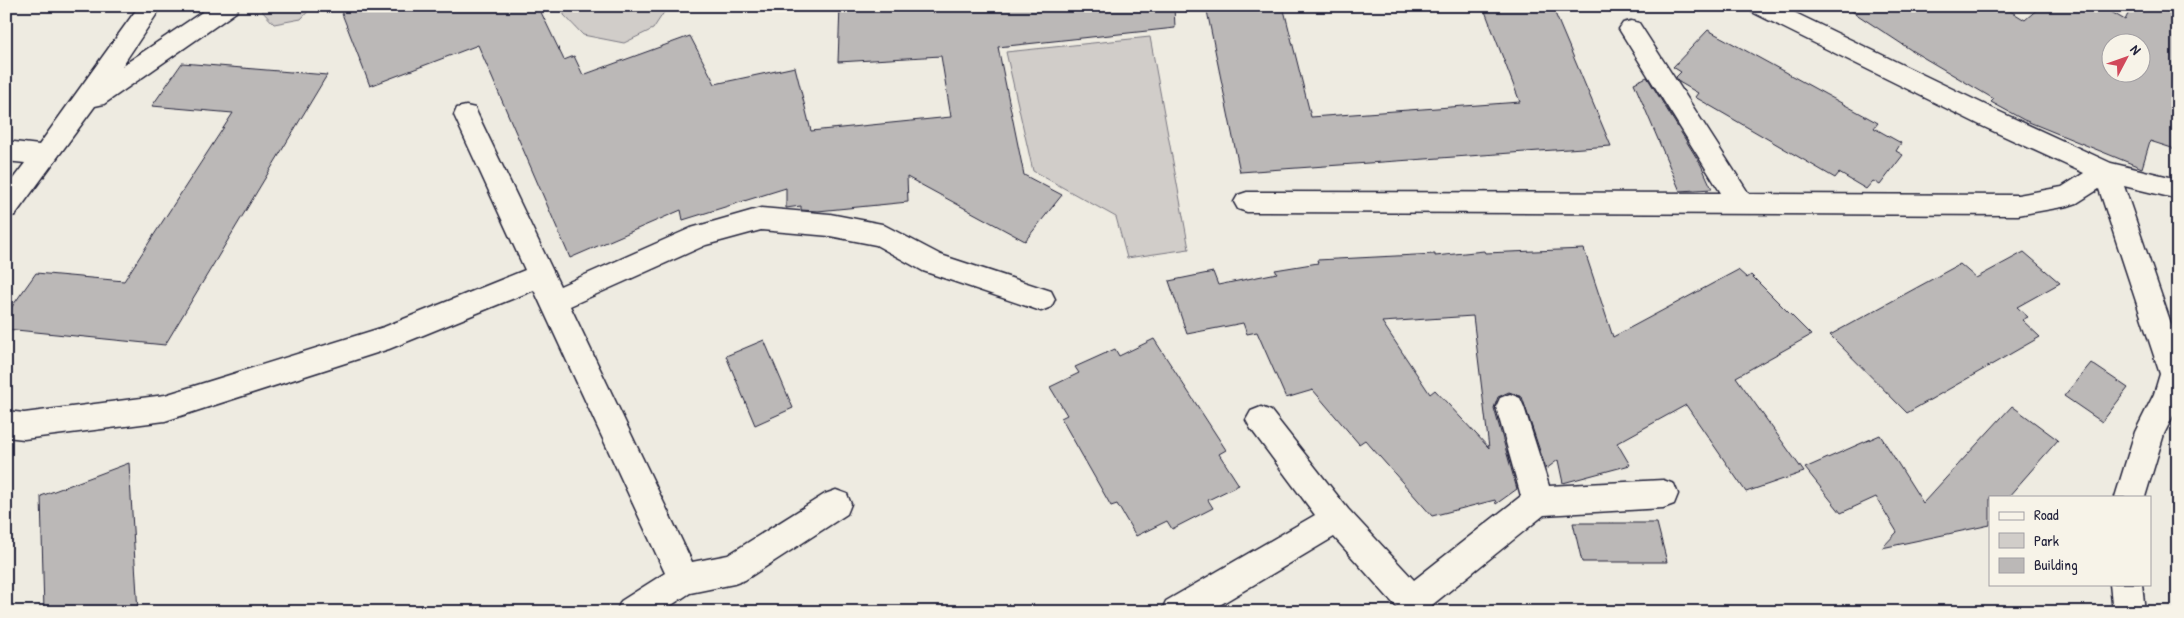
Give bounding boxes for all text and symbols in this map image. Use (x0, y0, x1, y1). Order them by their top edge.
north arrow (2102, 32, 2152, 82)
text: N (2127, 40, 2146, 59)
legend (1989, 496, 2152, 586)
text: Road (2034, 504, 2059, 525)
text: Park (2034, 530, 2059, 551)
text: Building (2034, 554, 2078, 575)

